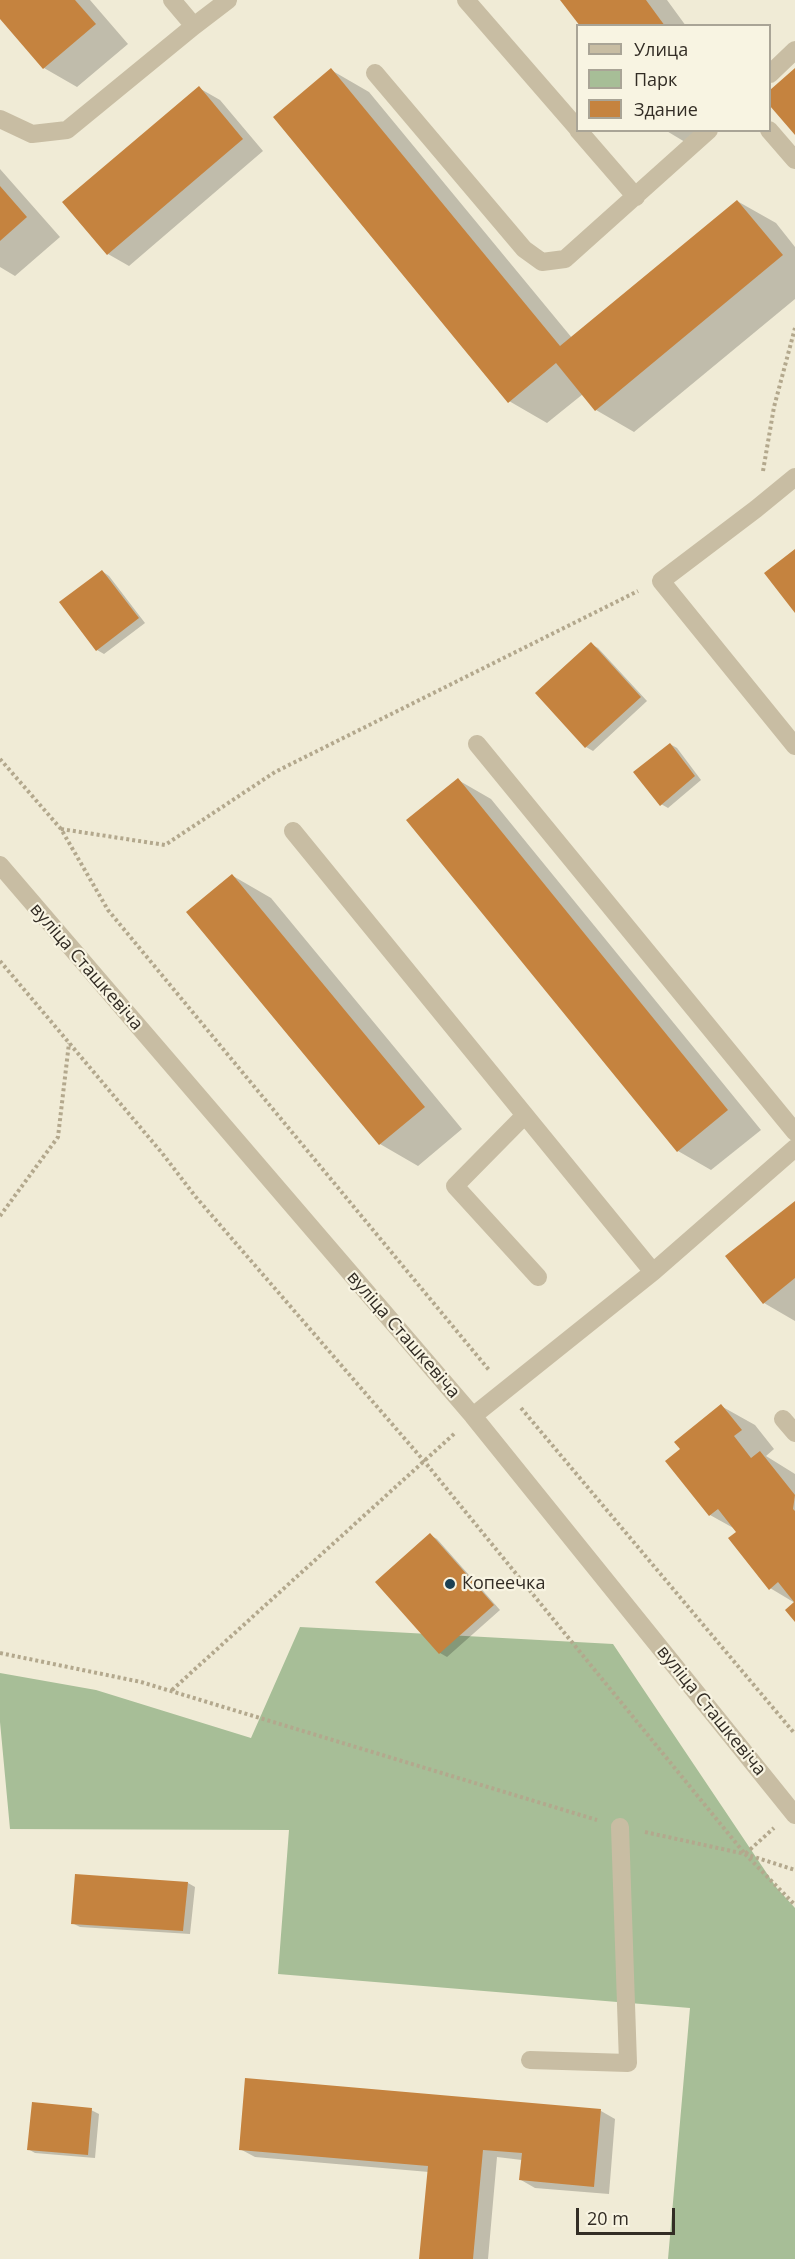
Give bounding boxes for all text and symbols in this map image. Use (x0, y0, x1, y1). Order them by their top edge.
legend (576, 24, 771, 132)
text: Улица (634, 37, 688, 61)
text: Парк (634, 67, 677, 91)
text: Здание (634, 97, 698, 121)
street label: вуліца Сташкевіча (25, 899, 147, 1035)
street label: вуліца Сташкевіча (342, 1267, 464, 1403)
place label: Копеечка (462, 1573, 545, 1595)
marker: Копеечка (443, 1577, 457, 1591)
street label: вуліца Сташкевіча (652, 1642, 770, 1780)
scale bar (579, 2196, 678, 2234)
text: 20 m (587, 2206, 629, 2230)

